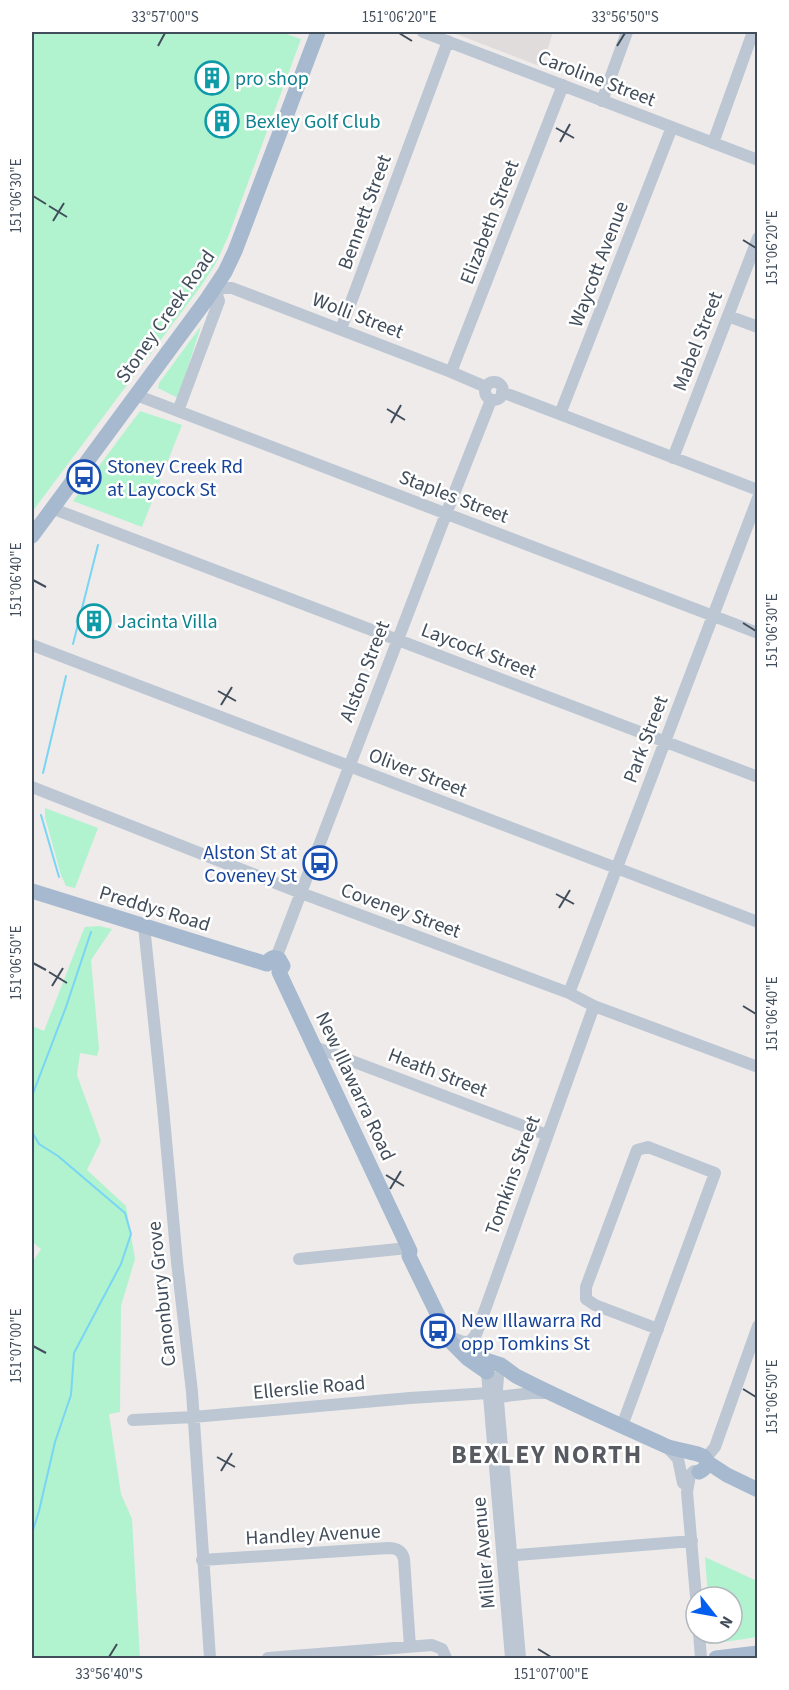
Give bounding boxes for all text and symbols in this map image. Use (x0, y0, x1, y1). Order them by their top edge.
text: 33°57'00"S (131, 7, 199, 28)
text: 151°06'20"E (361, 7, 437, 28)
text: 33°56'50"S (591, 7, 659, 28)
street label: Caroline Street (534, 44, 660, 114)
building icon: pro shop (194, 60, 230, 96)
place label: pro shop (235, 65, 309, 93)
building icon: Bexley Golf Club (204, 103, 240, 139)
place label: Bexley Golf Club (245, 108, 381, 136)
street label: Bennett Street (331, 151, 399, 274)
street label: Elizabeth Street (453, 156, 527, 289)
text: 151°06'30"E (6, 158, 27, 234)
street label: Waycott Avenue (562, 197, 636, 331)
text: 151°06'20"E (762, 210, 783, 286)
street label: Stoney Creek Road (109, 244, 222, 389)
street label: Wolli Street (308, 286, 408, 346)
street label: Mabel Street (666, 287, 730, 395)
place label: Stoney Creek Rd at Laycock St (107, 453, 243, 504)
bus stop icon: Stoney Creek Rd at Laycock St (66, 459, 102, 495)
street label: Staples Street (395, 463, 513, 531)
text: 151°06'40"E (6, 542, 27, 618)
text: 151°06'30"E (762, 593, 783, 669)
building icon: Jacinta Villa (76, 603, 112, 639)
place label: Jacinta Villa (117, 608, 218, 636)
street label: Alston Street (333, 616, 397, 726)
street label: Laycock Street (417, 616, 541, 686)
street label: Park Street (616, 691, 675, 787)
street label: Oliver Street (364, 741, 471, 805)
place label: Alston St at Coveney St (203, 839, 297, 890)
bus stop icon: Alston St at Coveney St (302, 845, 338, 881)
street label: Coveney Street (337, 876, 465, 946)
street label: Preddys Road (96, 879, 214, 939)
text: 151°06'50"E (6, 925, 27, 1001)
text: 151°06'40"E (762, 976, 783, 1052)
street label: New Illawarra Road (308, 1007, 402, 1166)
street label: Heath Street (384, 1041, 492, 1105)
street label: Tomkins Street (478, 1112, 548, 1239)
street label: Canonbury Grove (140, 1220, 184, 1368)
place label: New Illawarra Rd opp Tomkins St (461, 1307, 602, 1358)
text: 151°07'00"E (6, 1308, 27, 1384)
bus stop icon: New Illawarra Rd opp Tomkins St (420, 1313, 456, 1349)
text: 151°06'50"E (762, 1359, 783, 1435)
street label: Ellerslie Road (252, 1369, 366, 1407)
district label: BEXLEY NORTH (451, 1436, 643, 1473)
street label: Miller Avenue (465, 1496, 503, 1610)
street label: Handley Avenue (245, 1517, 381, 1553)
north arrow (684, 1585, 744, 1645)
text: N (714, 1612, 738, 1632)
text: 33°56'40"S (75, 1664, 143, 1685)
text: 151°07'00"E (513, 1664, 589, 1685)

